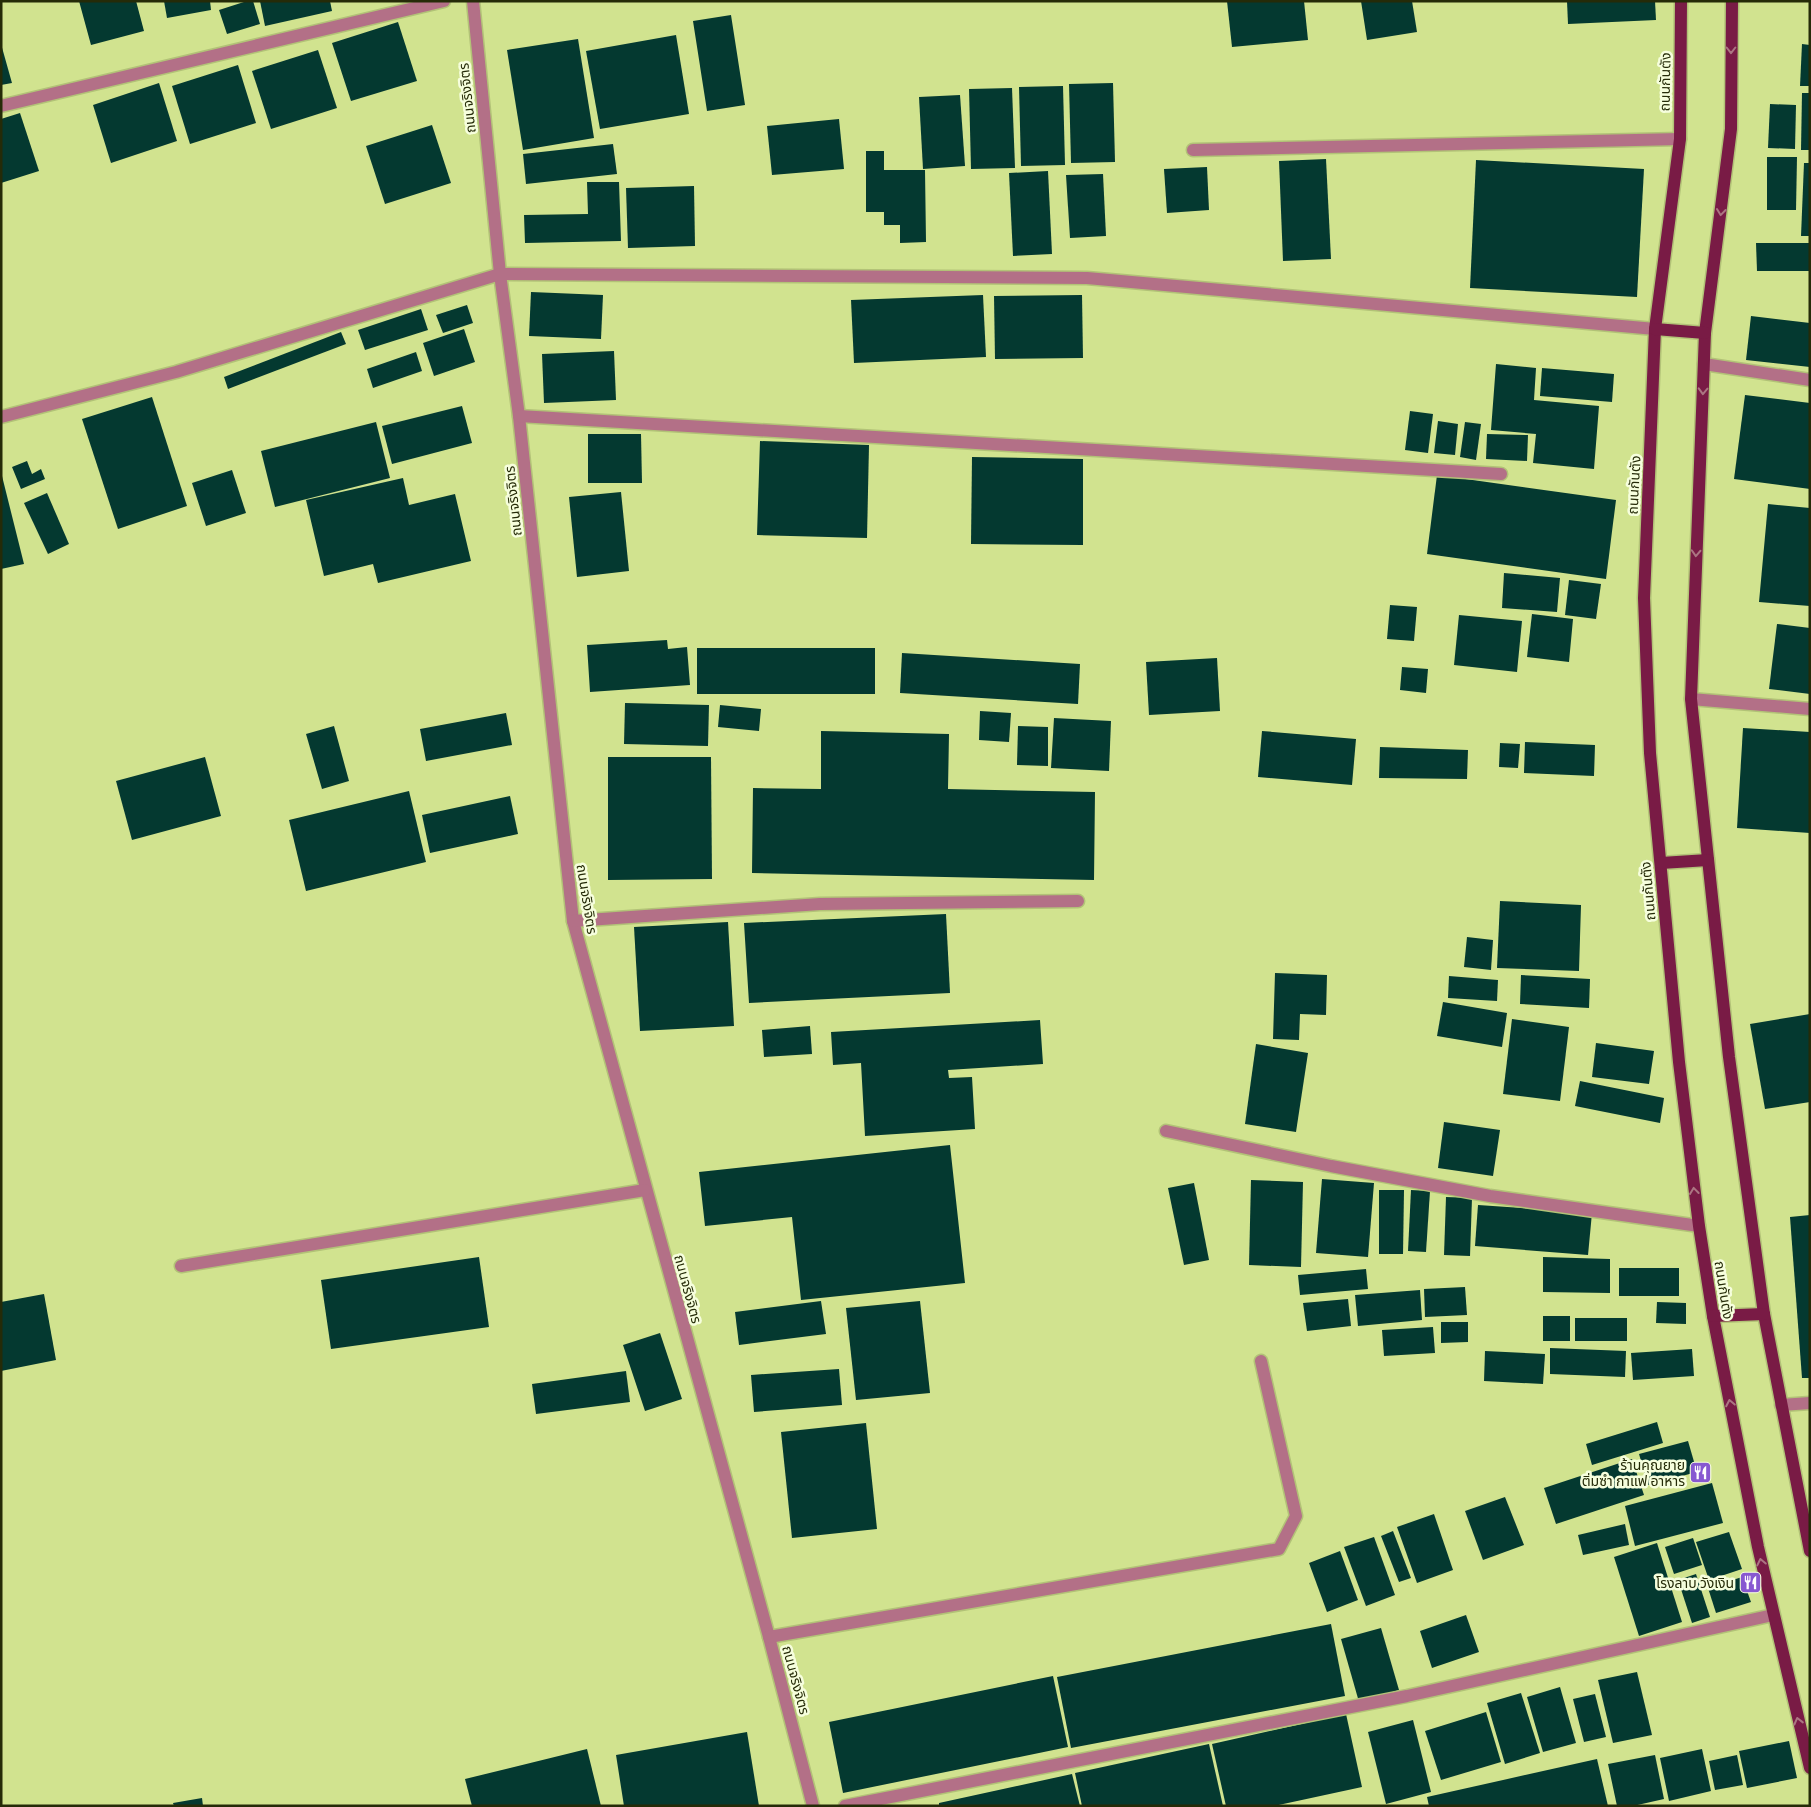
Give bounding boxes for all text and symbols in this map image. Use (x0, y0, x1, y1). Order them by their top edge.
one-way arrow (1726, 46, 1737, 54)
street label: ถนนกันตัง (1657, 52, 1676, 112)
street label: ถนนจริงจิตร (456, 62, 481, 134)
one-way arrow (1716, 208, 1726, 216)
one-way arrow (1698, 388, 1708, 395)
street label: ถนนกันตัง (1625, 455, 1646, 515)
street label: ถนนจริงจิตร (502, 465, 527, 537)
one-way arrow (1691, 549, 1702, 557)
street label: ถนนกันตัง (1638, 861, 1661, 921)
street label: ถนนจริงจิตร (572, 863, 599, 936)
one-way arrow (1689, 1187, 1700, 1195)
street label: ถนนจริงจิตร (669, 1253, 704, 1326)
street label: ถนนกันตัง (1710, 1260, 1736, 1321)
one-way arrow (1725, 1398, 1735, 1407)
place label: ร้านคุณยาย ติ่มซำ กาแฟ อาหาร (1582, 1458, 1685, 1491)
restaurant icon: ร้านคุณยาย ติ่มซำ กาแฟ อาหาร (1689, 1461, 1713, 1485)
one-way arrow (1756, 1558, 1767, 1567)
restaurant icon: โรงลาบ วังเงิน (1738, 1571, 1762, 1595)
place label: โรงลาบ วังเงิน (1656, 1576, 1734, 1593)
street label: ถนนจริงจิตร (777, 1644, 812, 1717)
one-way arrow (1793, 1716, 1804, 1725)

